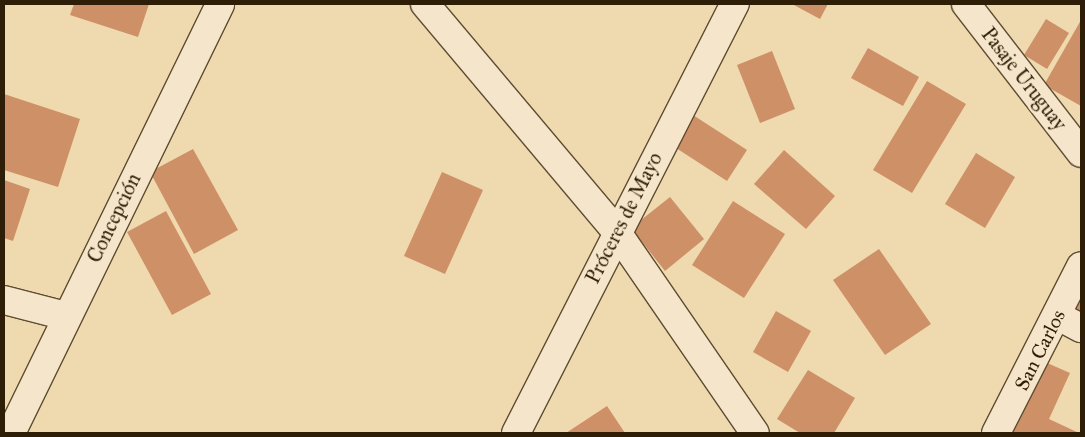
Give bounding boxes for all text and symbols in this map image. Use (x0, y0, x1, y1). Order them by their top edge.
street label: Pasaje Uruguay (976, 23, 1072, 135)
street label: Próceres de Mayo (581, 148, 667, 288)
street label: Concepción (82, 169, 146, 267)
street label: San Carlos (1009, 306, 1071, 394)

